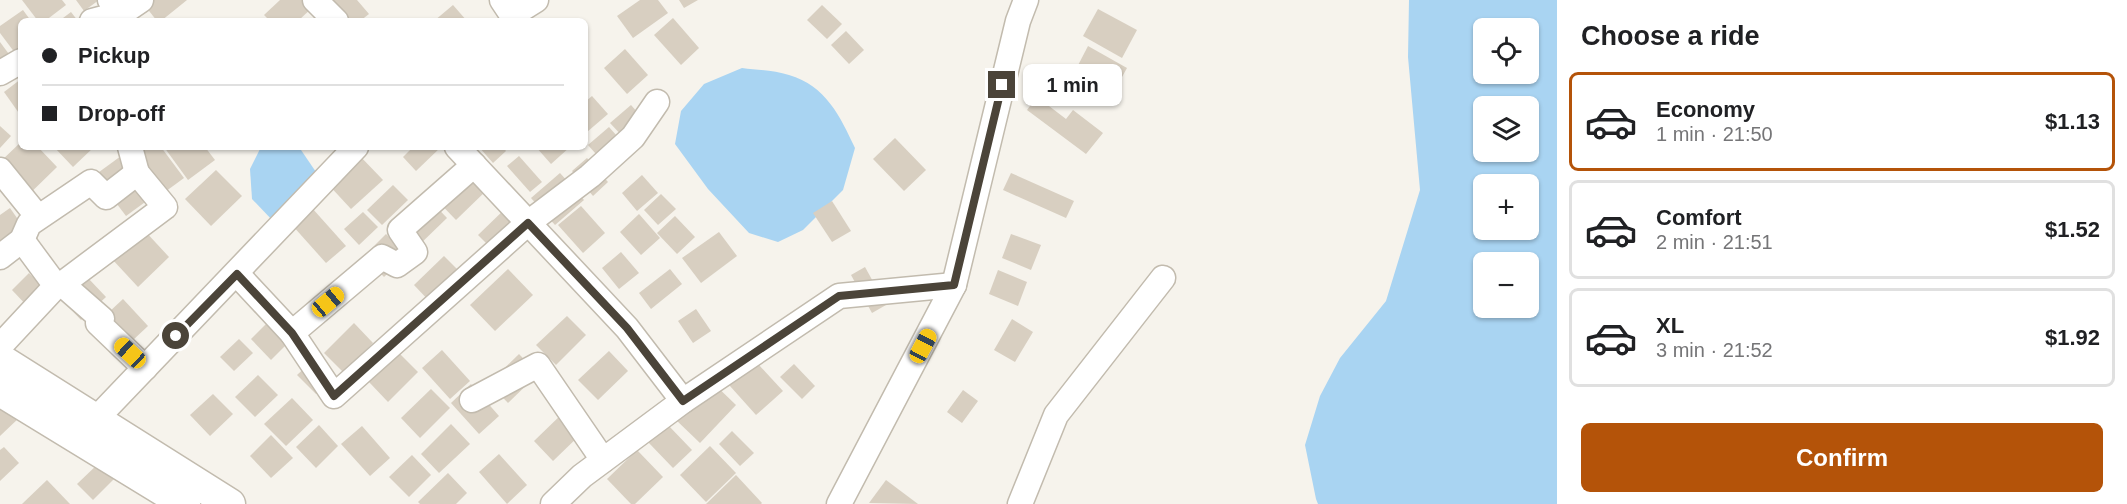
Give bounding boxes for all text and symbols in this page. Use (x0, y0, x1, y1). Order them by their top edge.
map controls (1473, 18, 1539, 318)
button: locate (1473, 18, 1539, 84)
text: Choose a ride (1581, 21, 1760, 51)
text: Pickup (78, 43, 150, 68)
callout: 1 min (1023, 64, 1122, 106)
route end (988, 71, 1015, 98)
text: 1 min (1046, 74, 1099, 96)
icon: car (1584, 95, 1638, 149)
button: layers (1473, 96, 1539, 162)
text: Economy (1656, 97, 1755, 122)
text: Drop-off (78, 101, 165, 126)
text: $1.13 (2045, 109, 2100, 134)
text: 1 min · 21:50 (1656, 123, 1773, 145)
button: + (1473, 174, 1539, 240)
icon: car (1584, 203, 1638, 257)
text: Comfort (1656, 205, 1742, 230)
text: $1.52 (2045, 217, 2100, 242)
text: 2 min · 21:51 (1656, 231, 1773, 253)
button: − (1473, 252, 1539, 318)
car (308, 284, 348, 320)
icon: car (1584, 311, 1638, 365)
text: XL (1656, 313, 1684, 338)
route start (162, 322, 189, 349)
text: $1.92 (2045, 325, 2100, 350)
car (907, 326, 939, 366)
car (111, 334, 149, 372)
text: 3 min · 21:52 (1656, 339, 1773, 361)
button: Confirm (1581, 423, 2103, 492)

